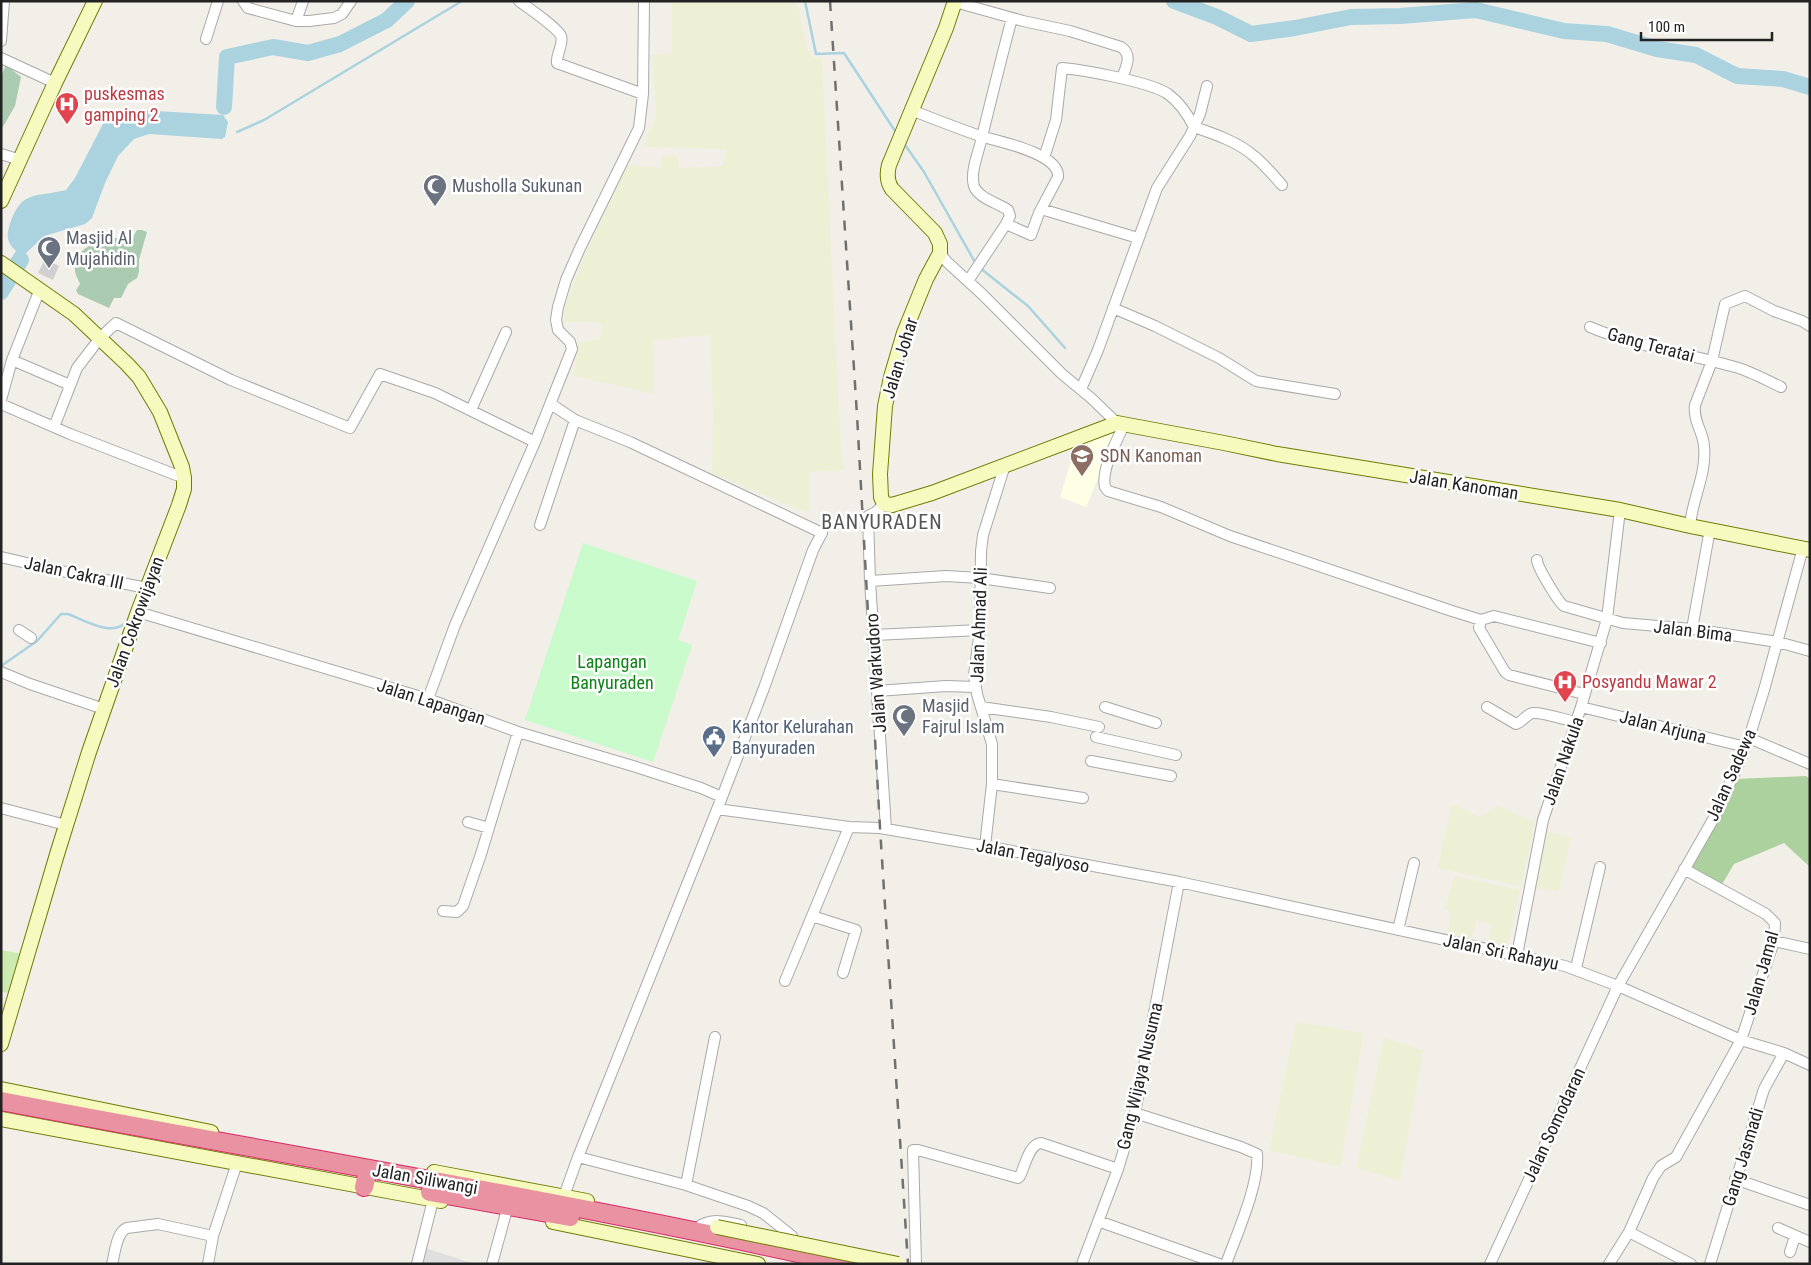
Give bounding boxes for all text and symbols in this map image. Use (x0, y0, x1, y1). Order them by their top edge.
scale bar (1641, 10, 1772, 42)
text: 100 m (1648, 18, 1685, 36)
place label: puskesmas gamping 2 (84, 83, 165, 125)
hospital icon: puskesmas gamping 2 (54, 91, 80, 125)
mosque icon: Musholla Sukunan (422, 173, 448, 207)
place label: Musholla Sukunan (452, 175, 582, 196)
place label: Masjid Al Mujahidin (66, 227, 136, 269)
mosque icon: Masjid Al Mujahidin (36, 235, 62, 269)
street label: Jalan Johar (877, 314, 922, 401)
street label: Gang Teratai (1605, 323, 1697, 366)
school or university icon: SDN Kanoman (1069, 443, 1095, 477)
place label: SDN Kanoman (1100, 445, 1202, 466)
street label: Jalan Kanoman (1408, 466, 1520, 503)
district label: BANYURADEN (821, 510, 943, 534)
street label: Jalan Cakra III (22, 552, 126, 593)
street label: Jalan Cokrowijayan (101, 554, 168, 690)
street label: Jalan Ahmad Ali (966, 567, 991, 683)
street label: Jalan Warkudoro (861, 613, 890, 733)
street label: Jalan Bima (1653, 615, 1734, 646)
park label: Lapangan Banyuraden (570, 651, 654, 693)
hospital icon: Posyandu Mawar 2 (1552, 669, 1578, 703)
place label: Posyandu Mawar 2 (1582, 671, 1717, 692)
street label: Jalan Lapangan (374, 674, 488, 729)
place label: Masjid Fajrul Islam (922, 695, 1004, 737)
mosque icon: Masjid Fajrul Islam (891, 703, 917, 737)
street label: Jalan Arjuna (1617, 706, 1709, 747)
street label: Jalan Nakula (1538, 714, 1587, 808)
place label: Kantor Kelurahan Banyuraden (732, 716, 854, 758)
public building icon: Kantor Kelurahan Banyuraden (701, 724, 727, 758)
street label: Jalan Sadewa (1701, 725, 1760, 824)
street label: Jalan Tegalyoso (975, 834, 1091, 877)
street label: Jalan Jamal (1738, 928, 1783, 1017)
street label: Jalan Sri Rahayu (1441, 929, 1561, 974)
street label: Gang Wijaya Nusuma (1112, 1000, 1167, 1152)
street label: Jalan Somodaran (1518, 1064, 1589, 1185)
street label: Gang Jasmadi (1718, 1105, 1767, 1209)
street label: Jalan Siliwangi (371, 1159, 479, 1198)

